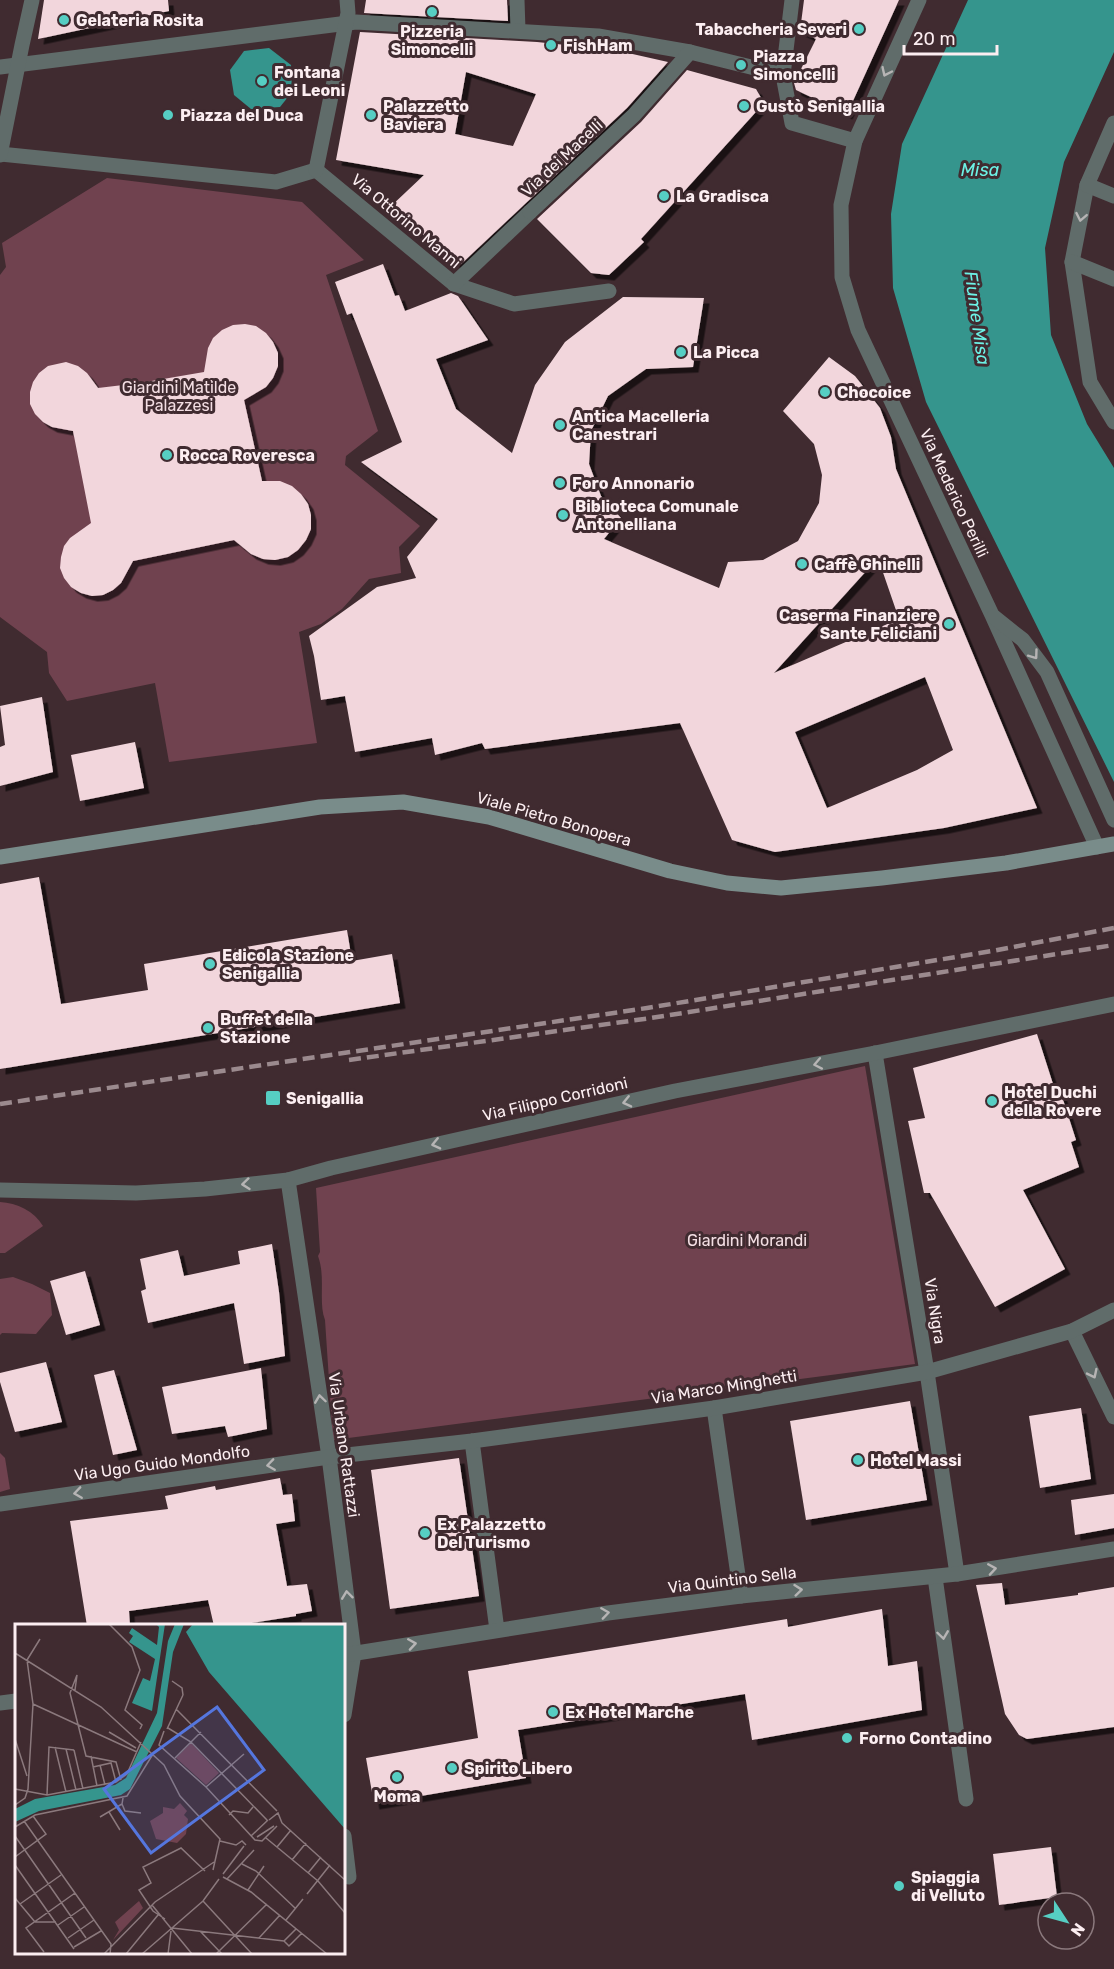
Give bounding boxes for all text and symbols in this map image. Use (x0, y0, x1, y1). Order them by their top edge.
marker: Pizzeria Simoncelli (425, 5, 439, 19)
place label: Gelateria Rosita (76, 11, 204, 30)
marker: Gelateria Rosita (57, 13, 71, 27)
scale bar (904, 18, 997, 56)
place label: Tabaccheria Severi (696, 20, 847, 39)
place label: Pizzeria Simoncelli (391, 22, 473, 59)
marker: Tabaccheria Severi (852, 22, 866, 36)
text: 20 m (913, 28, 955, 50)
place label: FishHam (563, 36, 633, 55)
marker: FishHam (544, 38, 558, 52)
place label: Piazza Simoncelli (753, 47, 836, 84)
marker: Piazza Simoncelli (734, 58, 748, 72)
place label: Fontana dei Leoni (274, 63, 345, 100)
one-way arrow (881, 66, 893, 77)
marker: Fontana dei Leoni (255, 74, 269, 88)
place label: Palazzetto Baviera (383, 97, 469, 134)
place label: Gustò Senigallia (756, 97, 885, 116)
marker: Gustò Senigallia (737, 99, 751, 113)
place label: Piazza del Duca (180, 106, 304, 125)
marker: Piazza del Duca (161, 108, 175, 122)
marker: Palazzetto Baviera (364, 108, 378, 122)
street label: Via dei Macelli (517, 115, 607, 201)
water label: Misa (961, 159, 1000, 181)
street label: Via Ottorino Manni (347, 170, 465, 272)
place label: La Gradisca (676, 187, 769, 206)
marker: La Gradisca (657, 189, 671, 203)
one-way arrow (1075, 212, 1088, 222)
water label: Fiume Misa (960, 270, 995, 367)
place label: La Picca (693, 343, 759, 362)
marker: La Picca (674, 345, 688, 359)
park label: Giardini Matilde Palazzesi (122, 378, 236, 415)
place label: Chocoice (837, 383, 911, 402)
marker: Chocoice (818, 385, 832, 399)
place label: Antica Macelleria Canestrari (572, 407, 710, 444)
marker: Antica Macelleria Canestrari (553, 418, 567, 432)
street label: Via Mederico Perilli (916, 426, 992, 560)
place label: Rocca Roveresca (179, 446, 315, 465)
marker: Rocca Roveresca (160, 448, 174, 462)
place label: Foro Annonario (572, 474, 695, 493)
marker: Foro Annonario (553, 476, 567, 490)
place label: Biblioteca Comunale Antonelliana (575, 497, 739, 534)
marker: Biblioteca Comunale Antonelliana (556, 508, 570, 522)
place label: Caffè Ghinelli (814, 555, 920, 574)
marker: Caffè Ghinelli (795, 557, 809, 571)
place label: Caserma Finanziere Sante Feliciani (779, 606, 937, 643)
marker: Caserma Finanziere Sante Feliciani (942, 617, 956, 631)
one-way arrow (1027, 649, 1038, 660)
street label: Viale Pietro Bonopera (474, 788, 634, 850)
place label: Edicola Stazione Senigallia (222, 946, 354, 983)
marker: Edicola Stazione Senigallia (203, 957, 217, 971)
place label: Buffet della Stazione (220, 1010, 313, 1047)
marker: Buffet della Stazione (201, 1021, 215, 1035)
one-way arrow (813, 1057, 823, 1070)
street label: Via Filippo Corridoni (481, 1073, 629, 1125)
place label: Hotel Duchi della Rovere (1004, 1083, 1101, 1120)
marker: Senigallia (264, 1089, 282, 1107)
place label: Senigallia (286, 1089, 364, 1108)
one-way arrow (622, 1094, 632, 1107)
marker: Hotel Duchi della Rovere (985, 1094, 999, 1108)
one-way arrow (432, 1137, 442, 1150)
one-way arrow (241, 1178, 250, 1190)
park label: Giardini Morandi (687, 1231, 807, 1250)
street label: Via Nigra (920, 1277, 950, 1345)
street label: Via Marco Minghetti (650, 1366, 798, 1408)
one-way arrow (1085, 1368, 1097, 1379)
street label: Via Urbano Rattazzi (324, 1371, 364, 1519)
one-way arrow (314, 1394, 327, 1404)
street label: Via Ugo Guido Mondolfo (73, 1441, 251, 1485)
place label: Hotel Massi (870, 1451, 962, 1470)
marker: Hotel Massi (851, 1453, 865, 1467)
one-way arrow (266, 1459, 275, 1471)
one-way arrow (73, 1487, 82, 1499)
place label: Ex Palazzetto Del Turismo (437, 1515, 546, 1552)
marker: Ex Palazzetto Del Turismo (418, 1526, 432, 1540)
street label: Via Quintino Sella (667, 1563, 797, 1597)
one-way arrow (987, 1563, 997, 1575)
one-way arrow (794, 1584, 803, 1597)
one-way arrow (341, 1591, 353, 1600)
one-way arrow (600, 1608, 609, 1620)
inset map (15, 1624, 345, 1954)
one-way arrow (936, 1630, 948, 1639)
one-way arrow (407, 1638, 417, 1650)
place label: Ex Hotel Marche (565, 1703, 694, 1722)
marker: Ex Hotel Marche (546, 1705, 560, 1719)
place label: Forno Contadino (859, 1729, 992, 1748)
marker: Forno Contadino (840, 1731, 854, 1745)
place label: Spirito Libero (464, 1759, 573, 1778)
marker: Spirito Libero (445, 1761, 459, 1775)
marker: Moma (390, 1770, 404, 1784)
place label: Moma (373, 1787, 421, 1806)
place label: Spiaggia di Velluto (911, 1868, 985, 1905)
marker: Spiaggia di Velluto (892, 1879, 906, 1893)
north arrow (1036, 1891, 1096, 1951)
text: N (1067, 1919, 1089, 1940)

